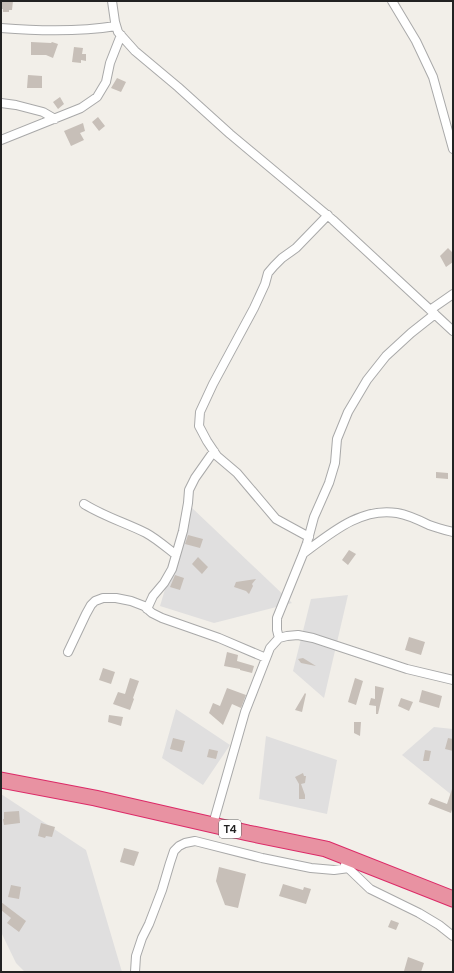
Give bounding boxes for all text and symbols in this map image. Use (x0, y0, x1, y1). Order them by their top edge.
road number: T4 (219, 820, 241, 838)

